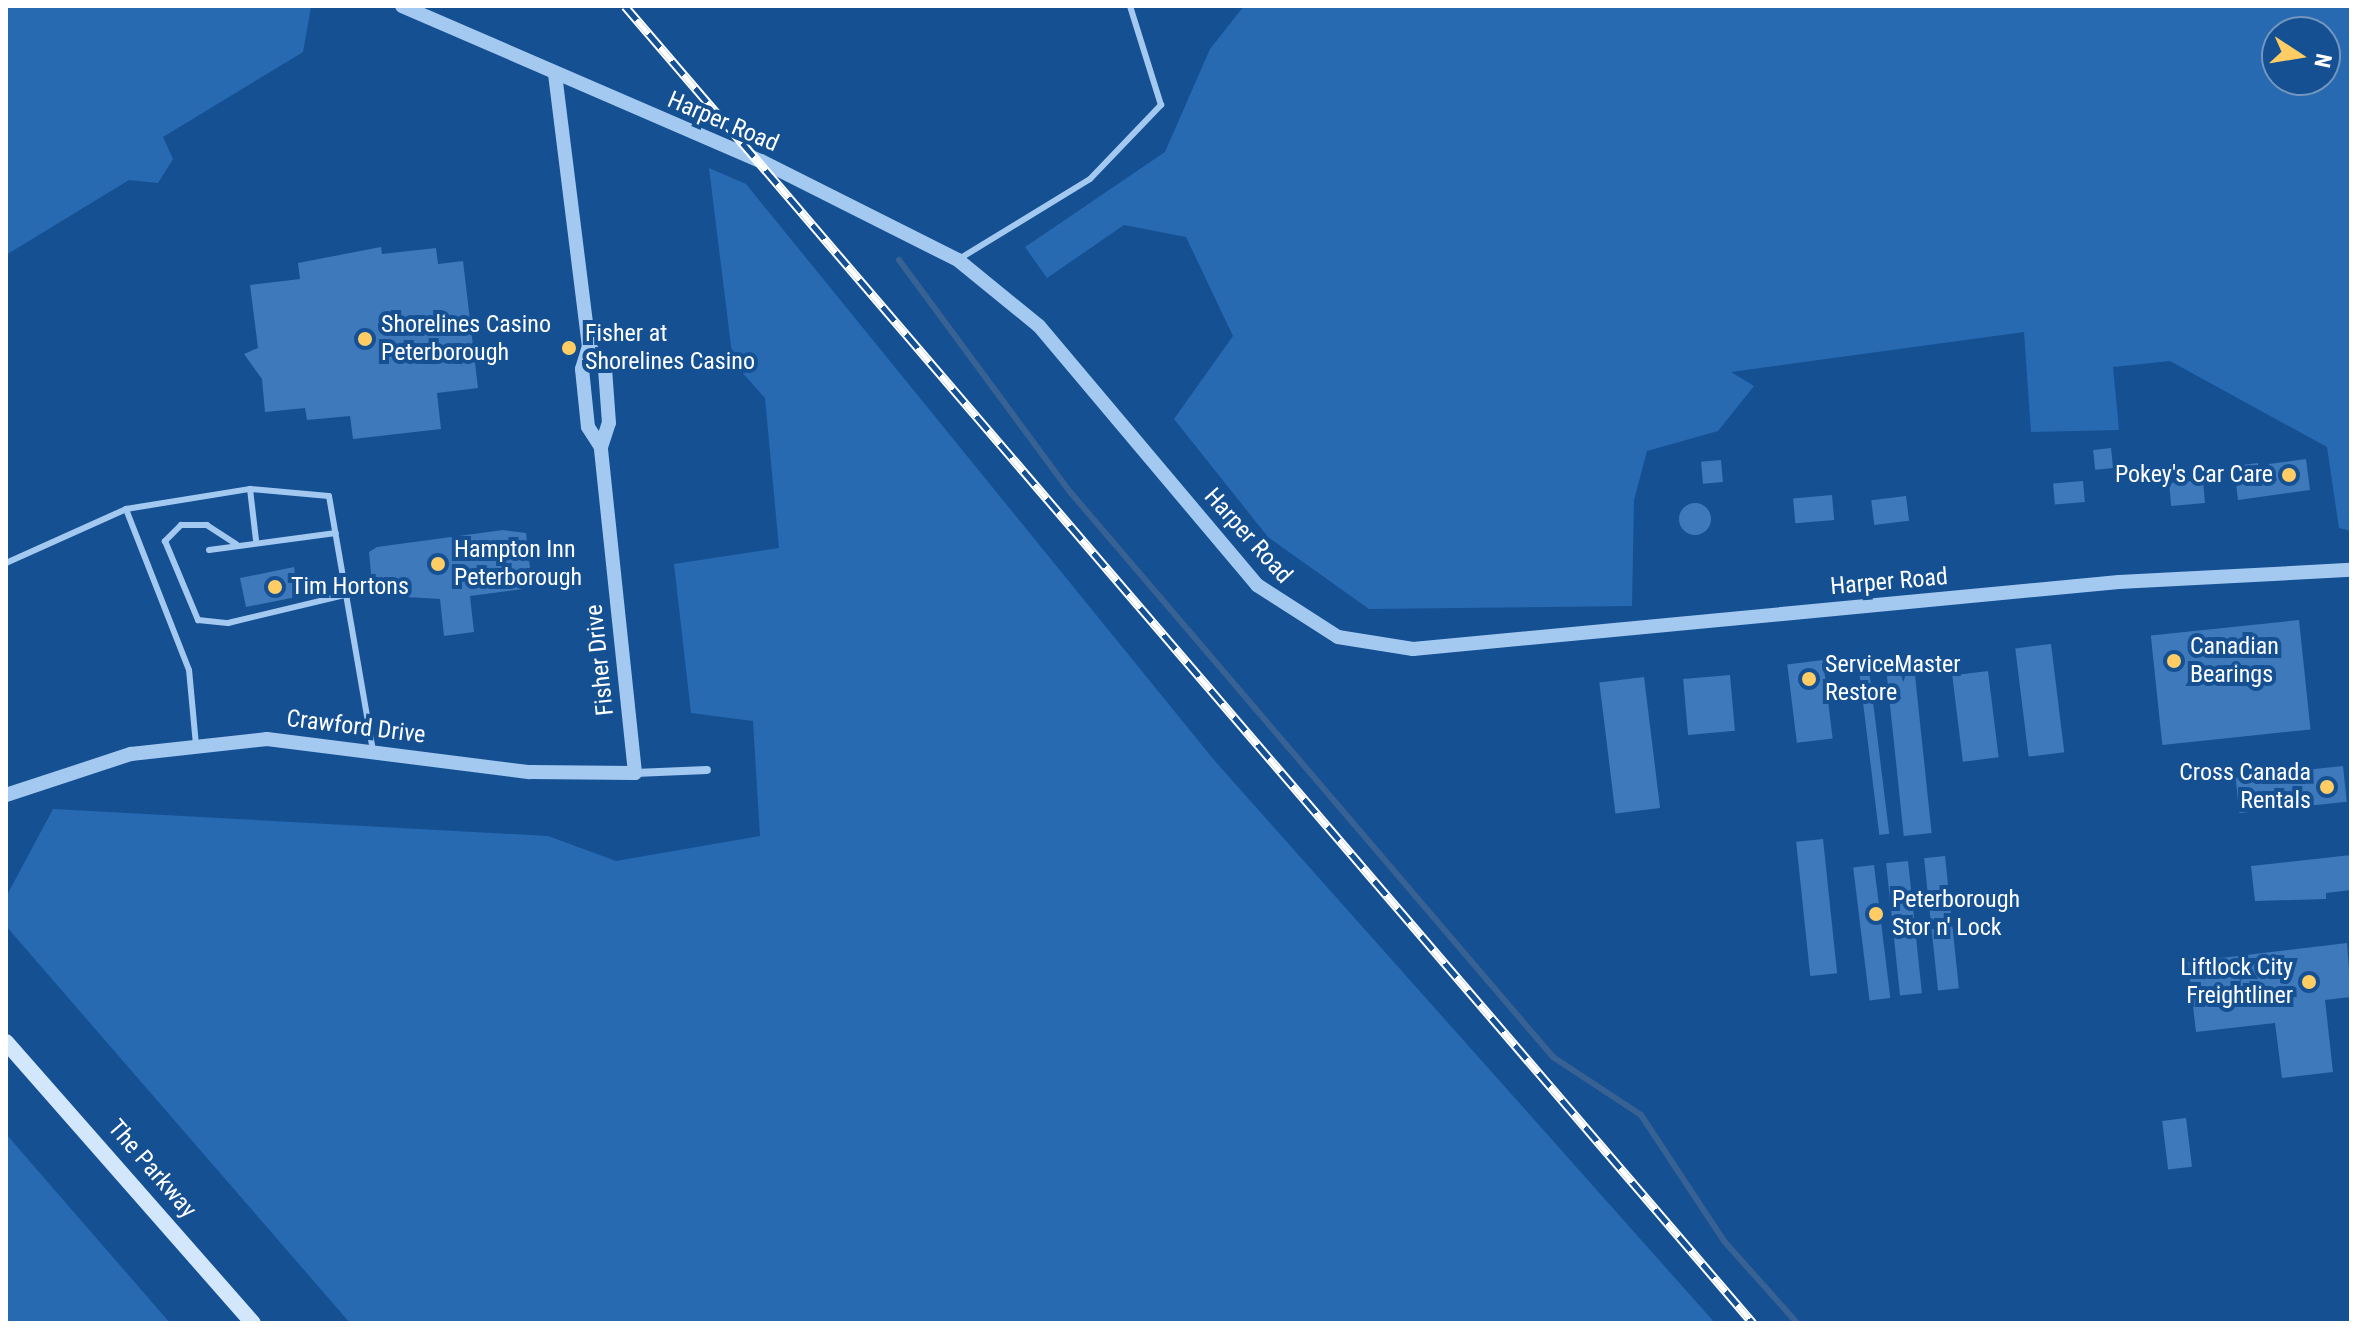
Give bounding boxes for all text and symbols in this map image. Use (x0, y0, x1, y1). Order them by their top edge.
north arrow (2261, 16, 2341, 96)
text: N (2309, 51, 2337, 70)
street label: Harper Road (663, 86, 783, 158)
place label: Shorelines Casino Peterborough (381, 311, 551, 367)
place label: Fisher at Shorelines Casino (585, 320, 755, 376)
marker: Shorelines Casino Peterborough (356, 330, 374, 348)
marker: Fisher at Shorelines Casino (560, 339, 578, 357)
place label: Pokey's Car Care (2115, 461, 2273, 489)
marker: Pokey's Car Care (2280, 466, 2298, 484)
street label: Harper Road (1198, 483, 1298, 589)
place label: Hampton Inn Peterborough (454, 536, 582, 592)
marker: Hampton Inn Peterborough (429, 555, 447, 573)
street label: Harper Road (1829, 563, 1949, 601)
place label: Tim Hortons (291, 573, 409, 601)
marker: Tim Hortons (266, 578, 284, 596)
street label: Fisher Drive (580, 603, 620, 717)
place label: Canadian Bearings (2190, 633, 2279, 689)
place label: ServiceMaster Restore (1825, 651, 1961, 707)
marker: Canadian Bearings (2165, 652, 2183, 670)
marker: ServiceMaster Restore (1800, 670, 1818, 688)
street label: Crawford Drive (285, 704, 427, 750)
place label: Cross Canada Rentals (2179, 759, 2311, 815)
marker: Cross Canada Rentals (2318, 778, 2336, 796)
place label: Peterborough Stor n' Lock (1892, 886, 2020, 942)
marker: Peterborough Stor n' Lock (1867, 905, 1885, 923)
place label: Liftlock City Freightliner (2180, 954, 2293, 1010)
marker: Liftlock City Freightliner (2300, 973, 2318, 991)
street label: The Parkway (102, 1114, 202, 1224)

